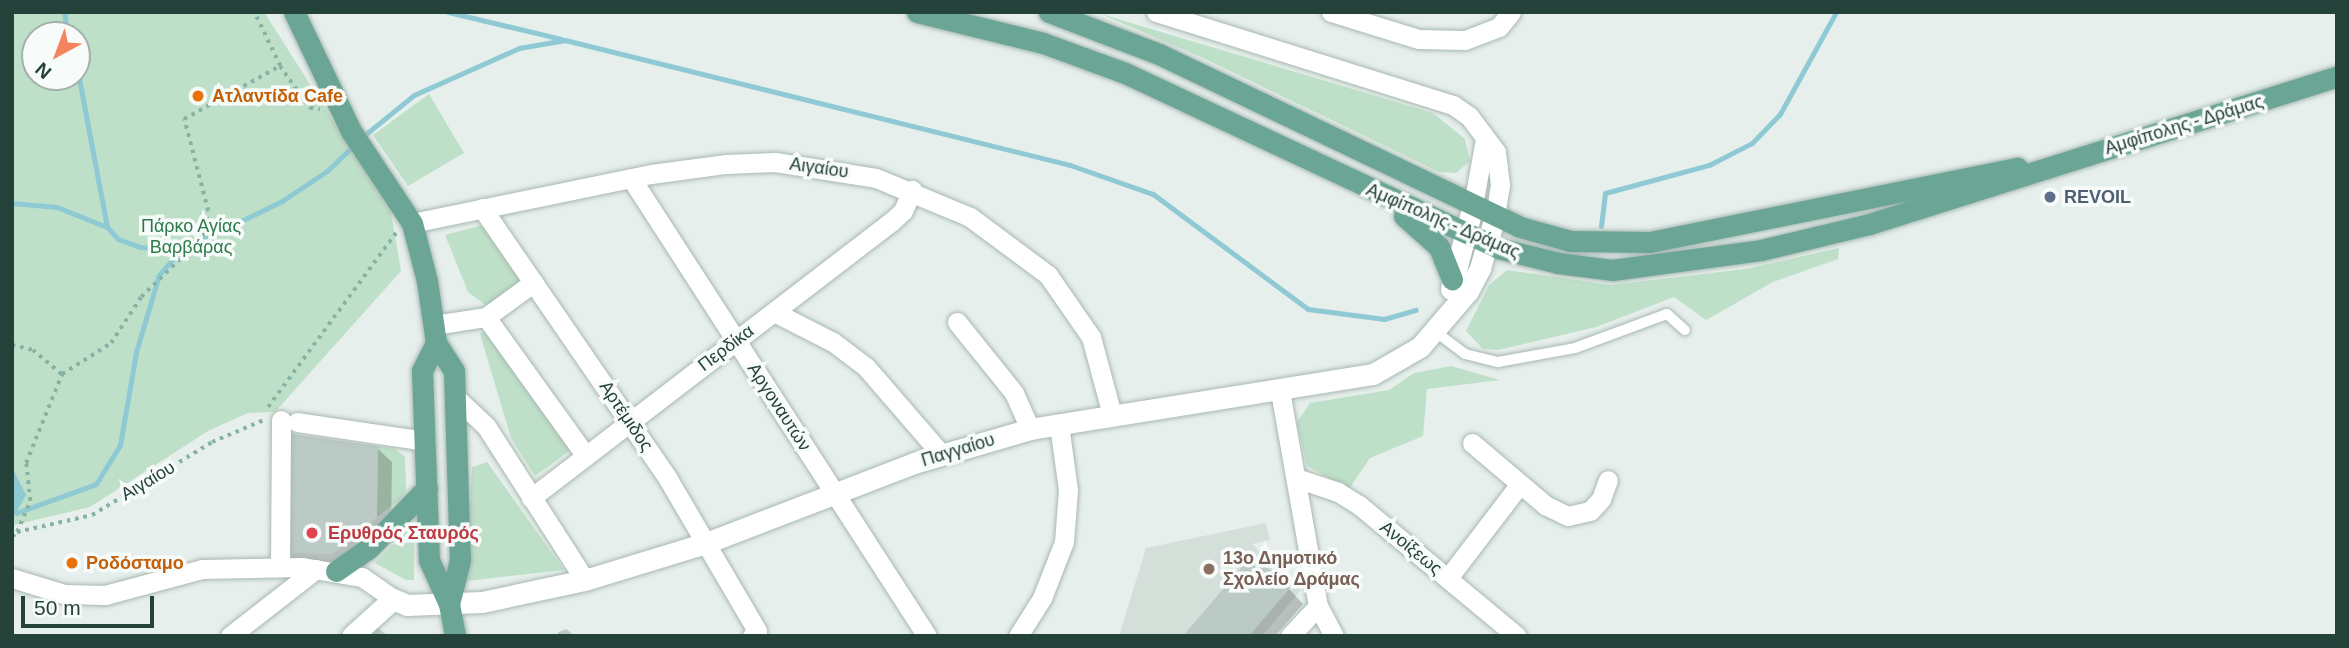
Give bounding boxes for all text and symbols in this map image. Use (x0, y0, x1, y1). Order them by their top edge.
north arrow (21, 21, 91, 91)
text: N (31, 58, 55, 83)
place label: Ατλαντίδα Cafe (212, 85, 343, 107)
marker: Ατλαντίδα Cafe (190, 88, 206, 104)
street label: Αμφίπολης - Δράμας (2102, 90, 2266, 160)
street label: Αιγαίου (788, 153, 850, 183)
street label: Αμφίπολης - Δράμας (1363, 179, 1523, 263)
place label: REVOIL (2064, 186, 2131, 208)
marker: REVOIL (2042, 189, 2058, 205)
park label: Πάρκο Αγίας Βαρβάρας (140, 216, 242, 258)
street label: Περδίκα (694, 320, 758, 376)
street label: Αργοναυτών (743, 359, 815, 455)
street label: Αρτέμιδος (595, 377, 657, 455)
street label: Παγγαίου (919, 429, 997, 471)
street label: Αιγαίου (117, 456, 179, 506)
street label: Ανοίξεως (1376, 516, 1446, 580)
place label: Ερυθρός Σταυρός (328, 522, 479, 544)
marker: Ερυθρός Σταυρός (302, 523, 322, 543)
place label: 13ο Δημοτικό Σχολείο Δράμας (1223, 548, 1361, 590)
place label: Ροδόσταμο (86, 552, 184, 574)
marker: Ροδόσταμο (64, 555, 80, 571)
marker: 13ο Δημοτικό Σχολείο Δράμας (1201, 561, 1217, 577)
scale bar (24, 582, 158, 626)
text: 50 m (34, 596, 81, 619)

